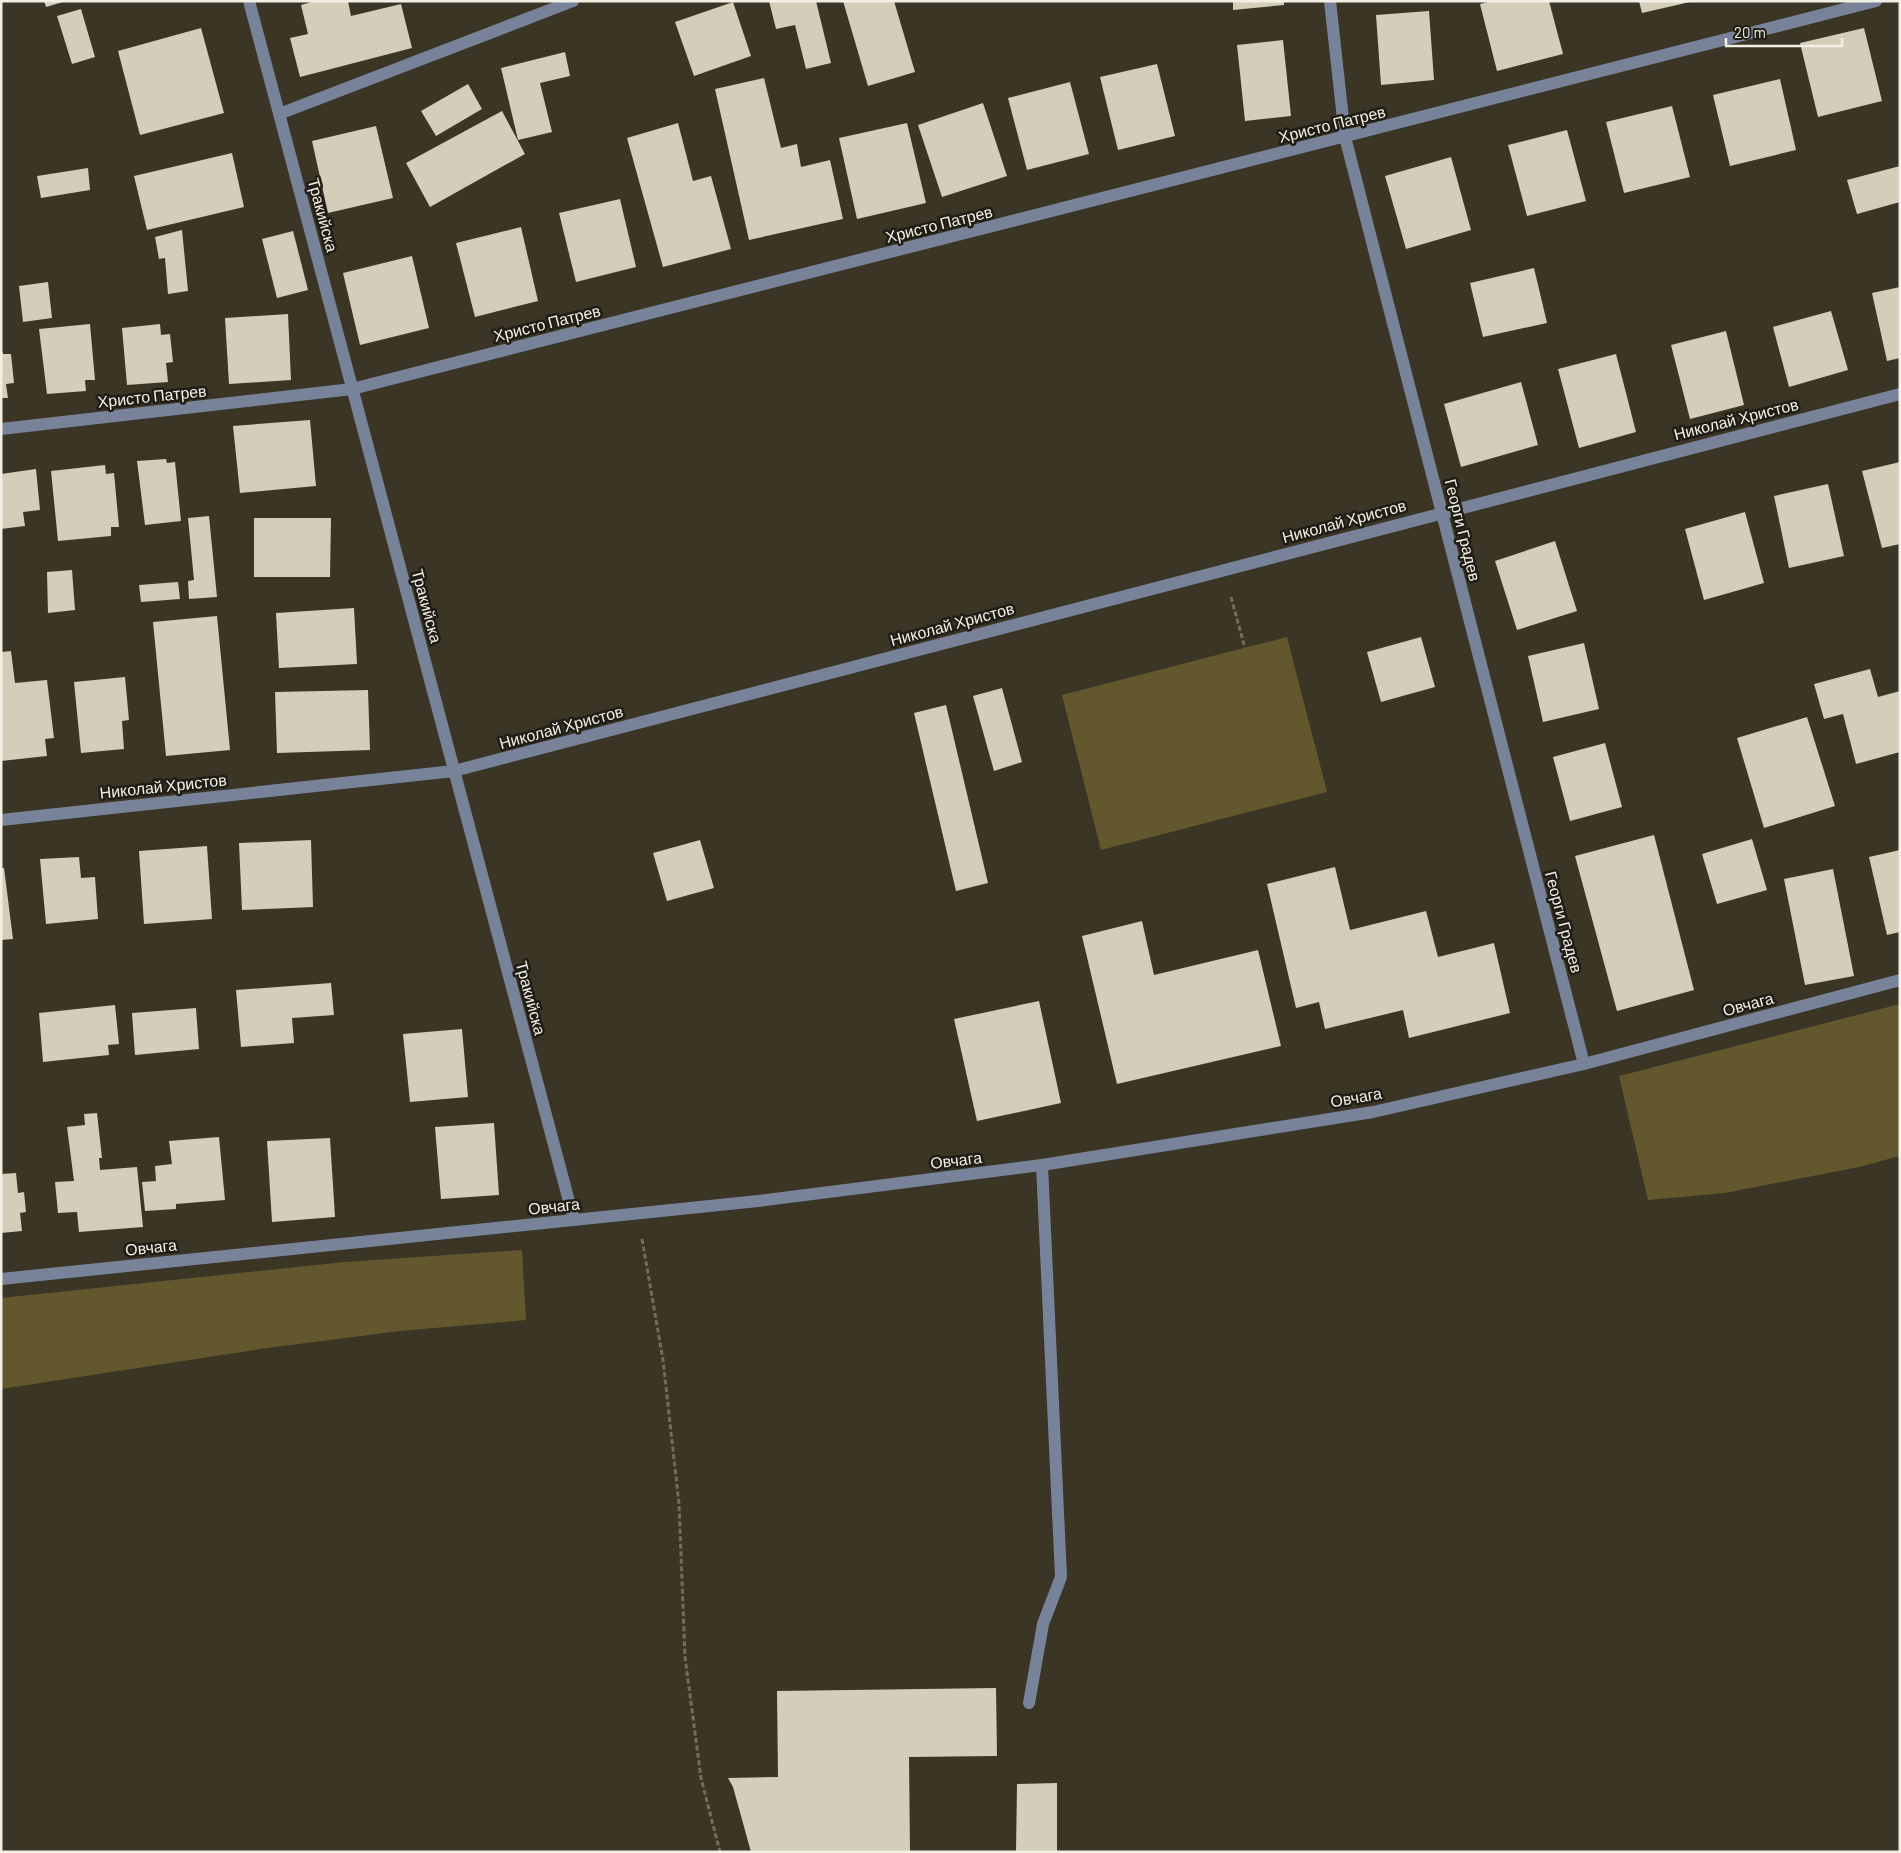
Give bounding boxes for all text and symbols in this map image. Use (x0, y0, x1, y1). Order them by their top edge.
scale bar (1726, 15, 1842, 47)
text: 20 m (1734, 23, 1766, 41)
street label: Христо Патрев (1276, 101, 1387, 146)
street label: Тракийска (304, 176, 342, 254)
street label: Христо Патрев (883, 201, 994, 246)
street label: Христо Патрев (491, 300, 602, 345)
street label: Христо Патрев (97, 380, 207, 411)
street label: Николай Христов (1672, 394, 1800, 443)
street label: Георги Градев (1442, 477, 1485, 583)
street label: Николай Христов (1280, 495, 1408, 546)
street label: Тракийска (408, 567, 446, 645)
street label: Николай Христов (888, 598, 1016, 649)
street label: Николай Христов (497, 701, 625, 752)
street label: Николай Христов (98, 769, 227, 802)
street label: Георги Градев (1542, 869, 1587, 975)
street label: Тракийска (512, 959, 550, 1037)
street label: Овчага (1720, 988, 1775, 1019)
street label: Овчага (1329, 1083, 1383, 1110)
street label: Овчага (929, 1147, 983, 1172)
street label: Овчага (527, 1193, 581, 1218)
street label: Овчага (124, 1234, 178, 1259)

